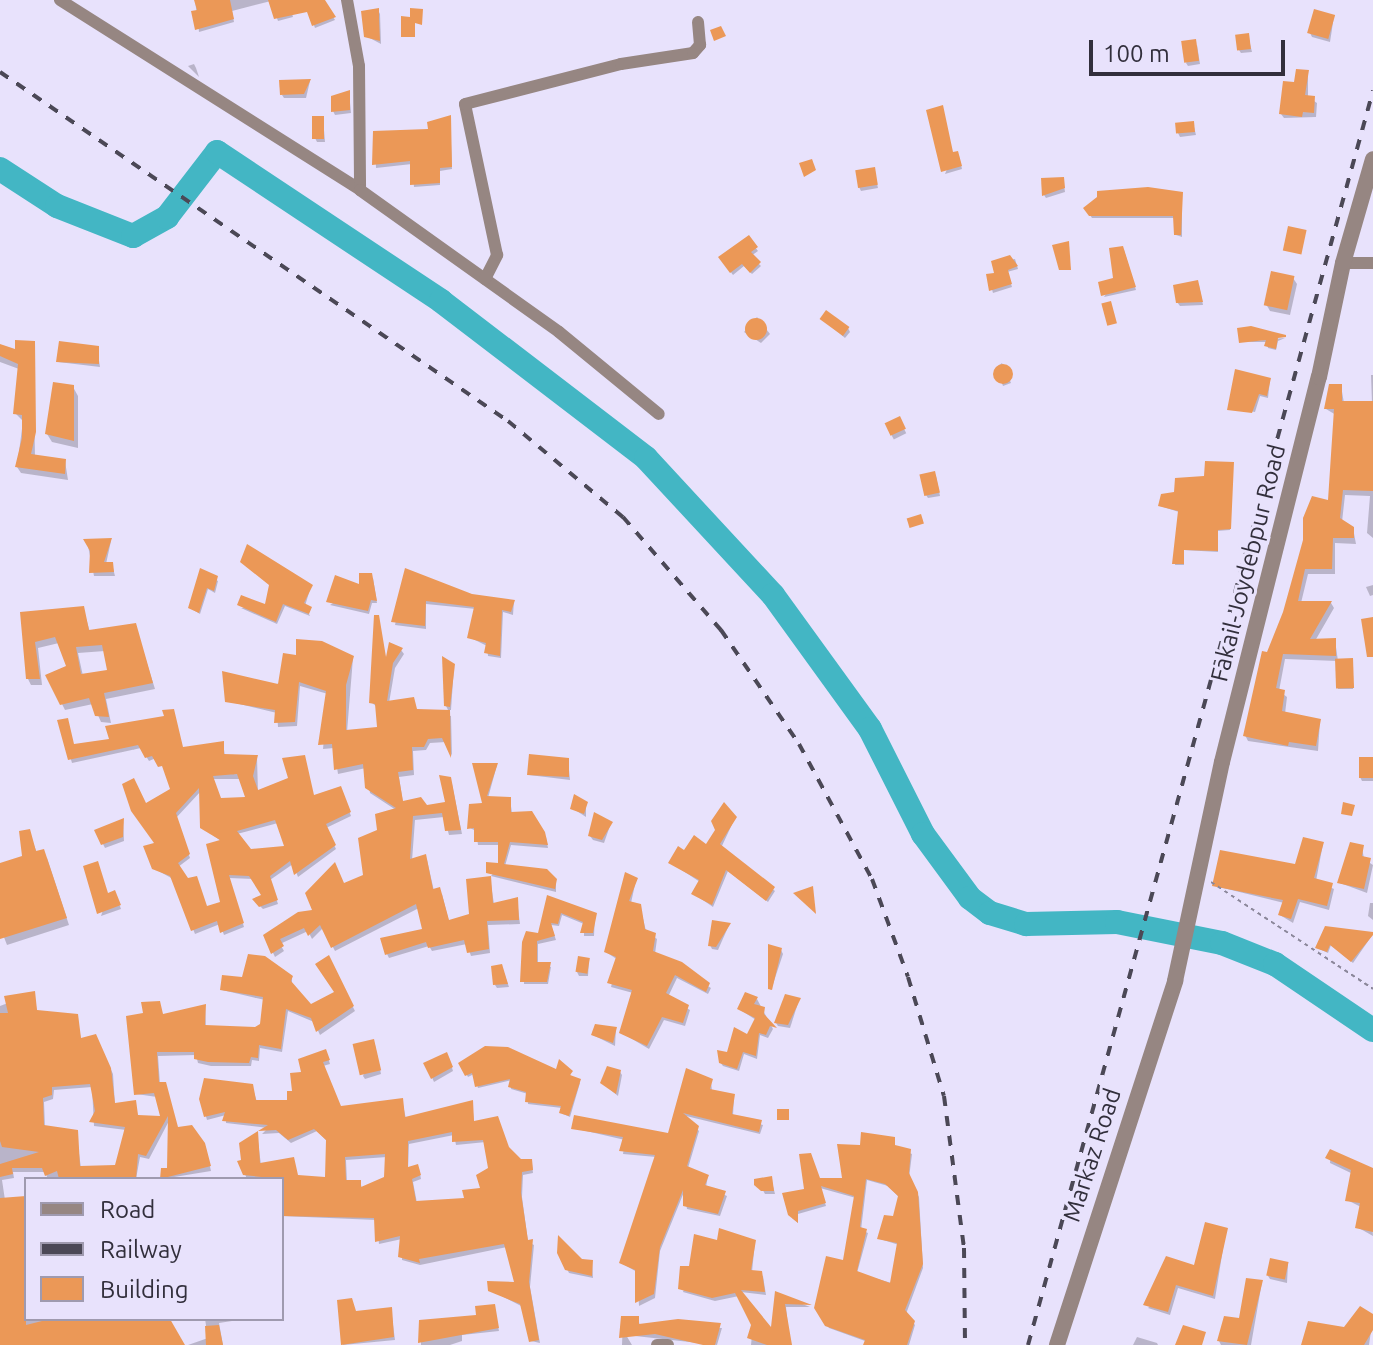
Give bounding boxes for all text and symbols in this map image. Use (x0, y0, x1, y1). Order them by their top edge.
scale bar (1093, 24, 1289, 74)
text: 100 m (1103, 40, 1170, 67)
street label: Fakail-Joydebpur Road (1205, 441, 1291, 685)
street label: Markaz Road (1057, 1085, 1127, 1225)
legend (24, 1177, 284, 1321)
text: Road (100, 1196, 155, 1223)
text: Railway (100, 1236, 182, 1263)
text: Building (100, 1276, 188, 1303)

